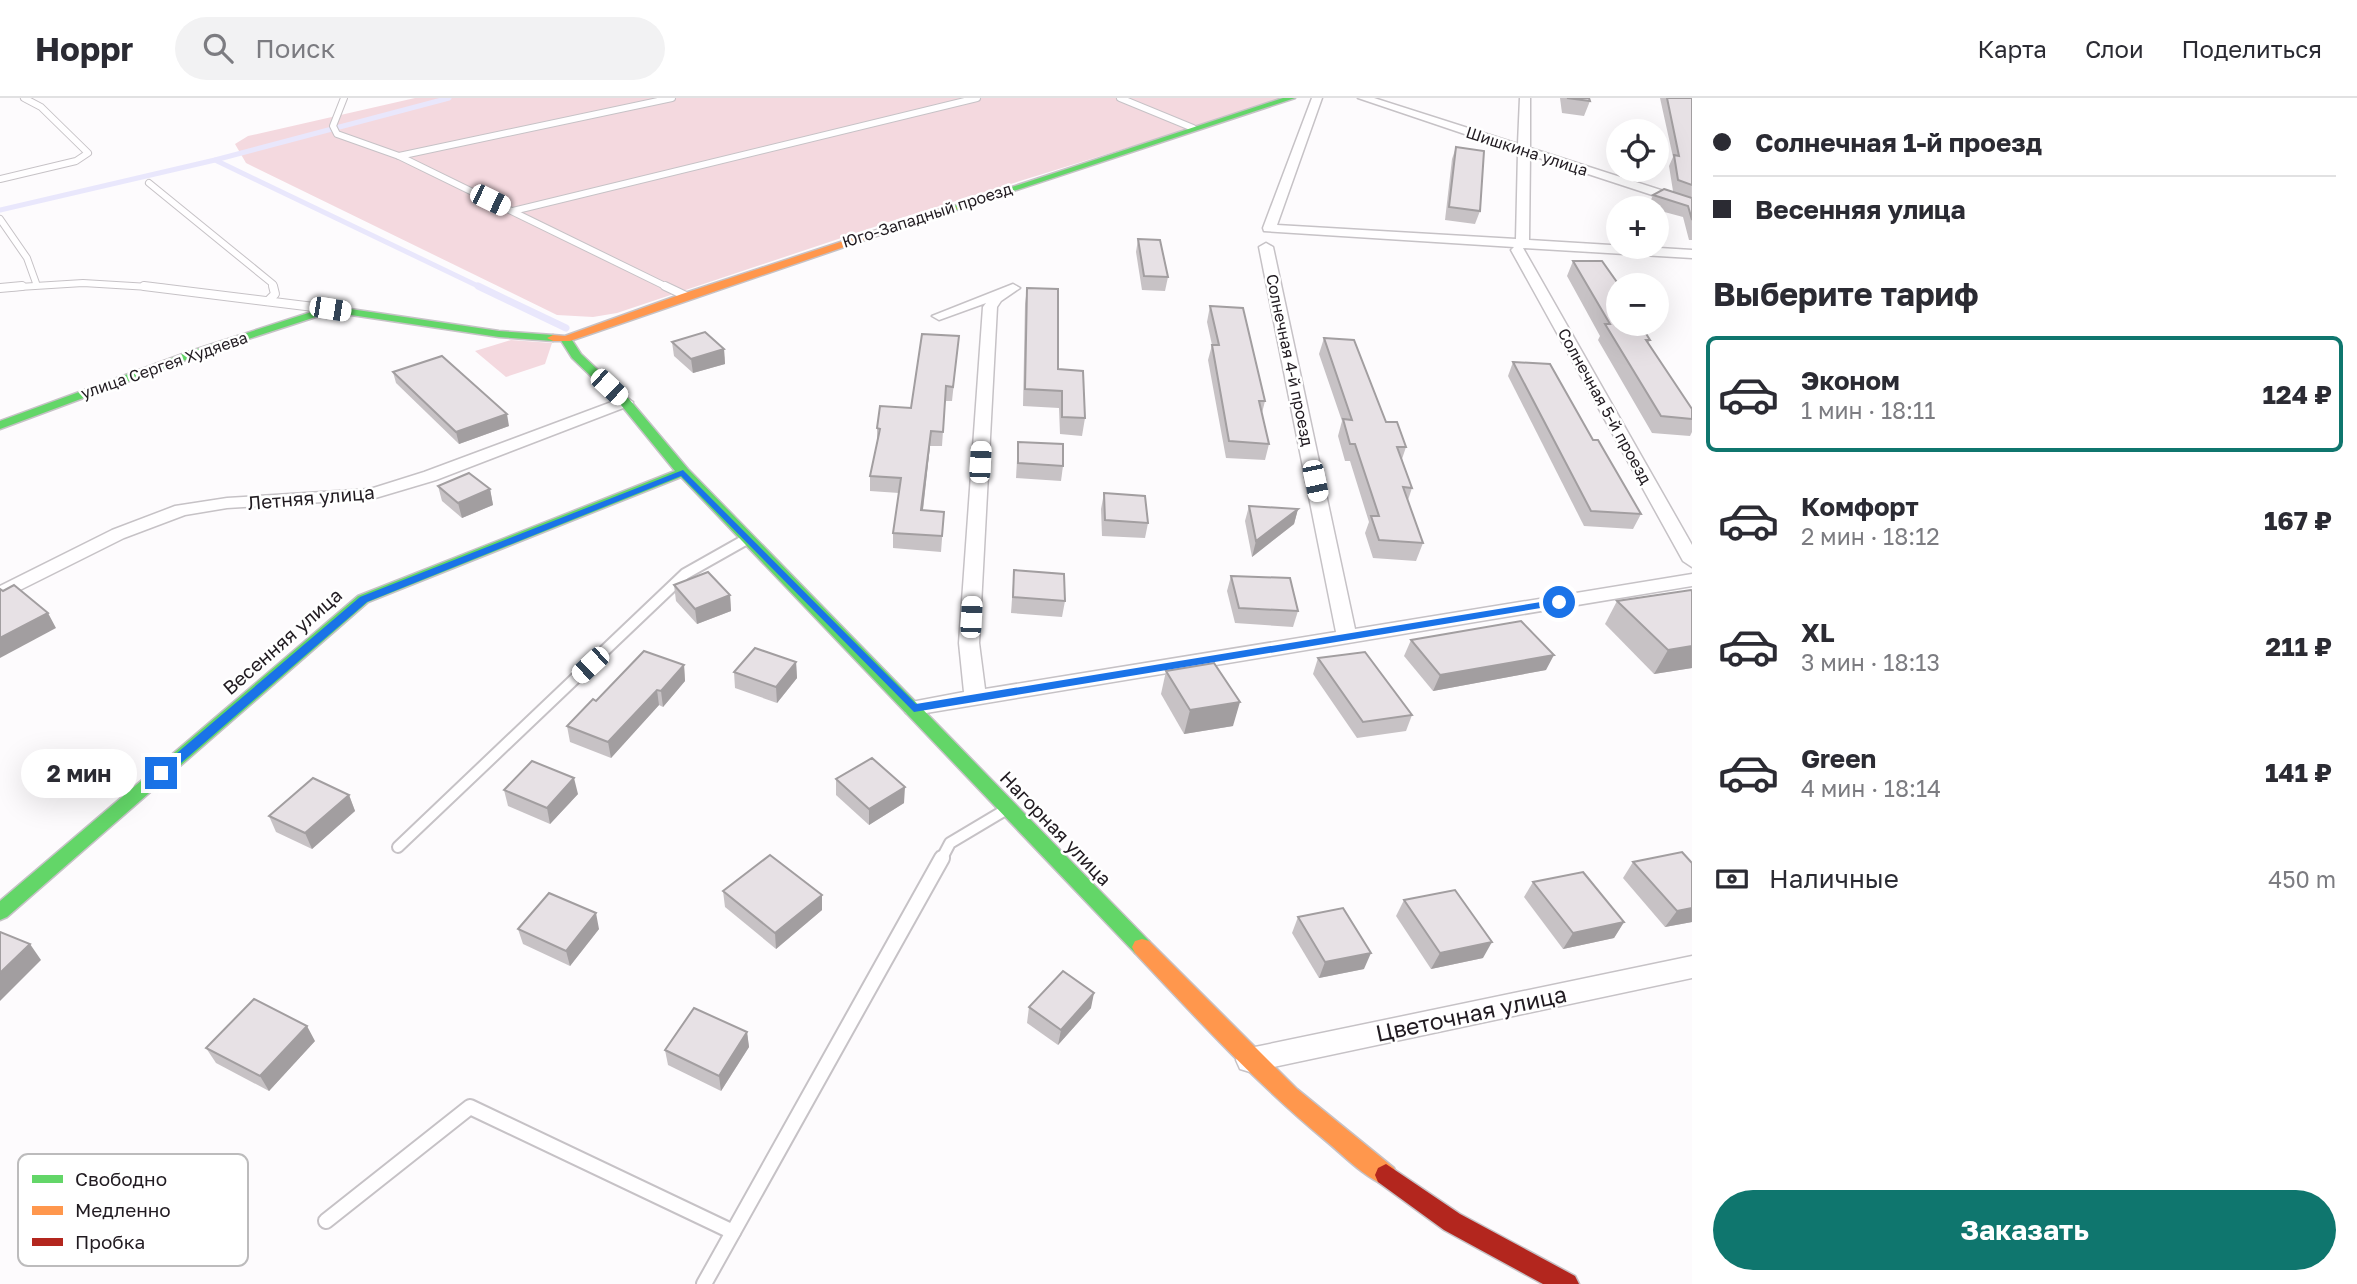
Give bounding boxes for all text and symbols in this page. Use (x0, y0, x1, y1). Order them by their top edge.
search box (175, 17, 665, 80)
text: Hoppr (35, 29, 133, 68)
icon: search (199, 29, 237, 67)
text: Поиск (255, 33, 335, 64)
text: Карта (1977, 34, 2047, 63)
text: Слои (2085, 34, 2144, 63)
text: Поделиться (2182, 34, 2322, 63)
map controls (1606, 119, 1669, 336)
button: locate (1606, 119, 1669, 182)
street label: Шишкина улица (1464, 122, 1590, 180)
text: Солнечная 1-й проезд (1755, 127, 2042, 158)
street label: Юго-Западный проезд (840, 178, 1015, 252)
car (467, 181, 514, 219)
text: Весенняя улица (1755, 194, 1966, 225)
button: + (1606, 196, 1669, 259)
street label: Солнечная 4-й проезд (1262, 272, 1318, 448)
button: − (1606, 273, 1669, 336)
text: Выберите тариф (1713, 275, 1979, 313)
car (308, 295, 353, 323)
street label: Солнечная 5-й проезд (1554, 325, 1656, 488)
street label: улица Сергея Худяева (78, 327, 250, 403)
icon: car (1717, 363, 1780, 426)
car (587, 365, 632, 409)
text: Эконом (1801, 365, 1900, 396)
text: 124 ₽ (2262, 379, 2332, 410)
text: 1 мин · 18:11 (1801, 396, 1935, 424)
car (969, 440, 992, 484)
car (1301, 458, 1330, 504)
street label: Летняя улица (247, 480, 375, 514)
icon: car (1717, 489, 1780, 552)
text: Комфорт (1801, 491, 1919, 522)
text: 167 ₽ (2264, 505, 2332, 536)
text: 2 мин · 18:12 (1801, 522, 1940, 550)
street label: Весенняя улица (218, 583, 346, 699)
route start (1543, 586, 1575, 618)
car (960, 595, 983, 639)
icon: car (1717, 615, 1780, 678)
text: XL (1801, 617, 1835, 648)
text: 211 ₽ (2265, 631, 2332, 662)
car (568, 643, 613, 687)
text: 3 мин · 18:13 (1801, 648, 1940, 676)
icon: car (1717, 741, 1780, 804)
text: Green (1801, 743, 1876, 774)
callout: 2 мин (21, 748, 136, 798)
route end (145, 757, 177, 789)
text: 141 ₽ (2265, 757, 2332, 788)
text: 2 мин (47, 759, 111, 787)
street label: Нагорная улица (995, 766, 1117, 890)
text: 4 мин · 18:14 (1801, 774, 1941, 802)
icon: cash (1713, 860, 1751, 898)
text: Наличные (1769, 863, 1899, 894)
text: 450 m (2268, 865, 2336, 893)
street label: Цветочная улица (1373, 979, 1569, 1047)
legend (18, 1154, 248, 1266)
text: Свободно (75, 1167, 167, 1190)
button: Заказать (1713, 1190, 2336, 1270)
text: Медленно (75, 1198, 171, 1221)
text: Пробка (75, 1230, 145, 1253)

